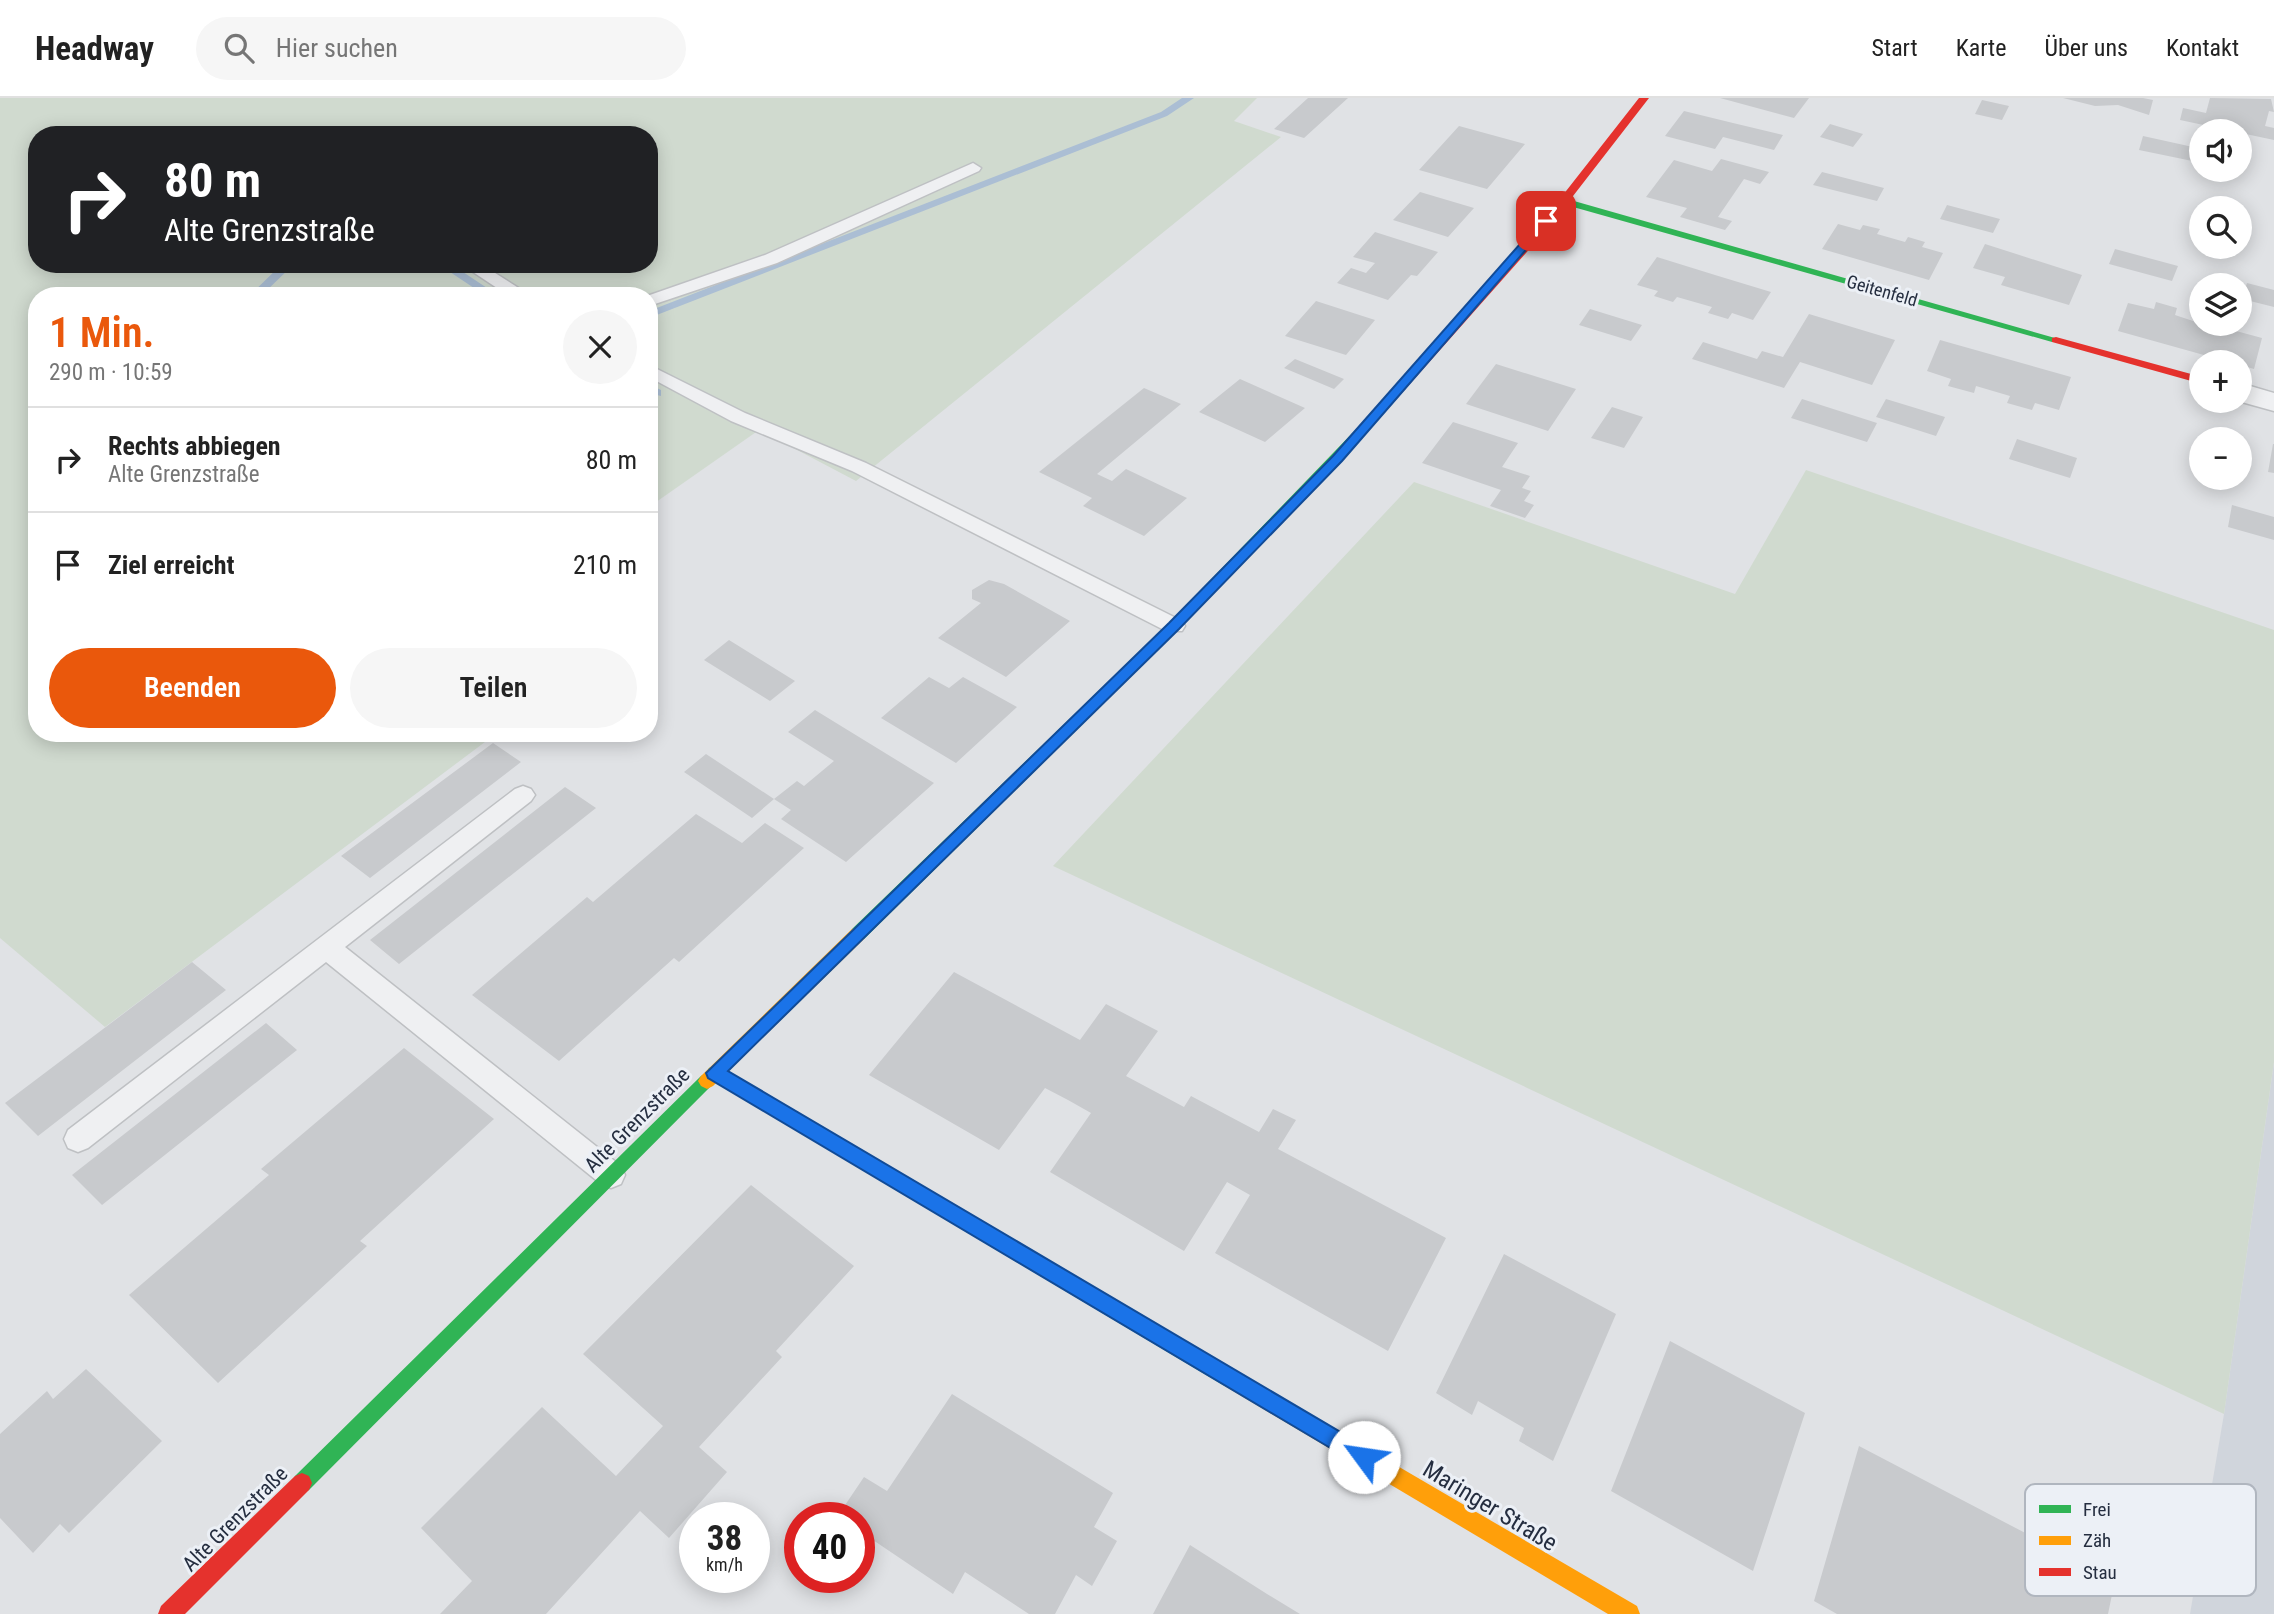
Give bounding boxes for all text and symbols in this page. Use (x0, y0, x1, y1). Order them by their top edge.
search box (196, 17, 686, 80)
text: Headway (35, 29, 154, 68)
icon: search (220, 29, 258, 67)
text: Hier suchen (276, 33, 398, 63)
text: Start (1872, 34, 1918, 62)
text: Karte (1956, 34, 2006, 62)
text: Über uns (2044, 34, 2128, 62)
text: Kontakt (2166, 34, 2239, 62)
map controls (2189, 119, 2252, 490)
button: sound (2189, 119, 2252, 182)
text: 80 m (164, 152, 261, 209)
icon: right (49, 154, 140, 245)
pin (1516, 191, 1576, 251)
button: search (2189, 196, 2252, 259)
icon: arrive (1527, 202, 1565, 240)
text: Alte Grenzstraße (164, 211, 375, 249)
street label: Geitenfeld (1844, 270, 1920, 311)
button: layers (2189, 273, 2252, 336)
text: 1 Min. (49, 308, 155, 357)
button: close (563, 310, 637, 384)
button: + (2189, 350, 2252, 413)
text: 290 m · 10:59 (49, 359, 173, 386)
button: − (2189, 427, 2252, 490)
text: Rechts abbiegen (108, 431, 281, 461)
icon: right (49, 441, 87, 479)
text: 80 m (586, 445, 637, 475)
text: Alte Grenzstraße (108, 461, 259, 488)
icon: arrive (49, 546, 87, 584)
text: Ziel erreicht (108, 550, 234, 580)
text: 210 m (573, 550, 637, 580)
button: Beenden (49, 648, 336, 728)
button: Teilen (350, 648, 637, 728)
street label: Alte Grenzstraße (580, 1063, 694, 1177)
position arrow (1327, 1420, 1401, 1494)
street label: Maringer Straße (1418, 1455, 1562, 1557)
street label: Alte Grenzstraße (178, 1462, 292, 1576)
legend (2025, 1484, 2256, 1596)
text: Frei (2083, 1498, 2111, 1521)
speed limit sign: 40 (784, 1502, 875, 1593)
text: 38 (707, 1518, 742, 1559)
text: Zäh (2083, 1529, 2111, 1552)
text: km/h (706, 1554, 743, 1575)
text: Stau (2083, 1561, 2117, 1584)

